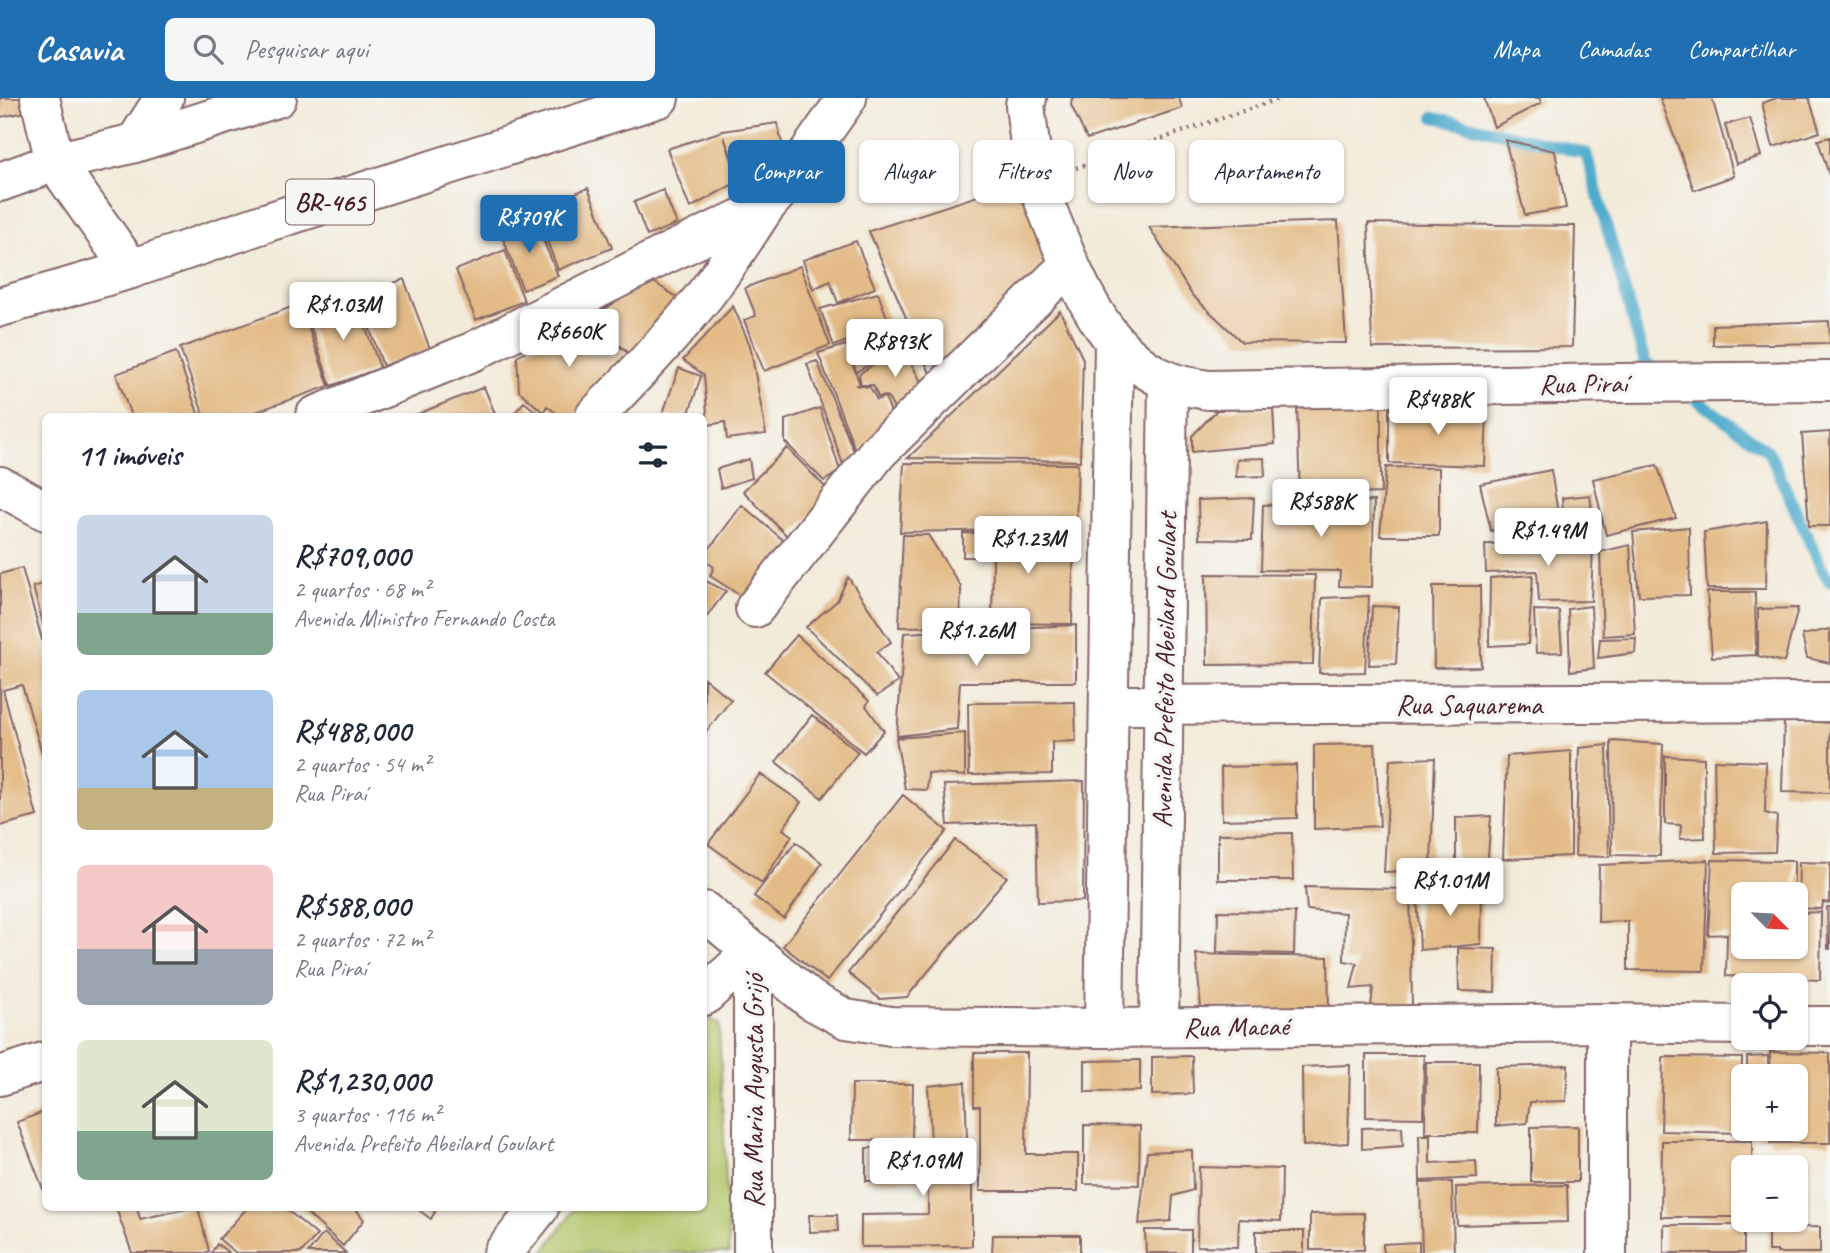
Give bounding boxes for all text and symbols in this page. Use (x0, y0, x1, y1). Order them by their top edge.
search box (165, 18, 655, 81)
text: Casavia (35, 28, 123, 70)
icon: search (189, 30, 227, 68)
text: Pesquisar aqui (245, 33, 368, 66)
text: Mapa (1493, 34, 1540, 64)
text: Camadas (1578, 34, 1650, 64)
text: Compartilhar (1688, 34, 1795, 64)
chip: Comprar (728, 140, 845, 203)
chip: Alugar (859, 140, 959, 203)
chip: Filtros (973, 140, 1074, 203)
chip: Novo (1088, 140, 1175, 203)
chip: Apartamento (1189, 140, 1344, 203)
road number: BR-465 (286, 180, 374, 225)
pin: R$709K (472, 195, 586, 255)
text: R$709K (496, 203, 562, 232)
pin: R$1.03M (278, 282, 408, 342)
text: R$1.03M (305, 290, 381, 319)
pin: R$660K (512, 310, 626, 369)
text: R$660K (536, 317, 602, 346)
pin: R$893K (838, 320, 952, 379)
text: R$893K (862, 327, 928, 356)
street label: Rua Piraí (1538, 365, 1633, 402)
pin: R$488K (1381, 378, 1495, 437)
text: R$488K (1405, 385, 1471, 414)
text: 11 imóveis (77, 436, 181, 474)
icon: filters (634, 436, 672, 474)
pin: R$588K (1264, 480, 1378, 539)
text: R$588K (1288, 487, 1354, 516)
pin: R$1.49M (1483, 508, 1613, 568)
street label: Avenida Prefeito Abeilard Goulart (1144, 509, 1185, 828)
text: R$1.49M (1511, 516, 1585, 545)
pin: R$1.23M (963, 517, 1093, 576)
text: R$1.23M (990, 524, 1066, 553)
text: R$709,000 (294, 537, 410, 575)
icon: home (133, 543, 217, 627)
text: 2 quartos · 68 m² (294, 575, 430, 604)
text: Avenida Ministro Fernando Costa (294, 604, 555, 633)
pin: R$1.26M (911, 608, 1041, 668)
text: R$1.26M (938, 616, 1014, 645)
street label: Rua Saquarema (1396, 687, 1544, 722)
text: R$488,000 (294, 712, 411, 750)
icon: home (133, 718, 217, 802)
text: 2 quartos · 54 m² (294, 750, 430, 779)
text: Rua Piraí (294, 779, 367, 808)
pin: R$1.01M (1385, 858, 1515, 918)
text: R$1.01M (1412, 866, 1488, 895)
north arrow (1731, 882, 1808, 959)
map controls (1731, 882, 1808, 1232)
text: R$588,000 (294, 887, 410, 925)
icon: home (133, 893, 217, 977)
text: 2 quartos · 72 m² (294, 925, 430, 954)
text: Rua Piraí (294, 954, 367, 983)
street label: Rua Maria Augusta Grijó (736, 970, 771, 1208)
button: locate (1731, 973, 1808, 1050)
street label: Rua Macaé (1183, 1008, 1293, 1045)
text: R$1,230,000 (294, 1062, 430, 1100)
button: + (1731, 1064, 1808, 1141)
icon: home (133, 1068, 217, 1152)
text: 3 quartos · 116 m² (294, 1100, 440, 1129)
text: Avenida Prefeito Abeilard Goulart (294, 1129, 553, 1158)
pin: R$1.09M (858, 1138, 988, 1198)
text: R$1.09M (886, 1146, 960, 1175)
button: − (1731, 1155, 1808, 1232)

